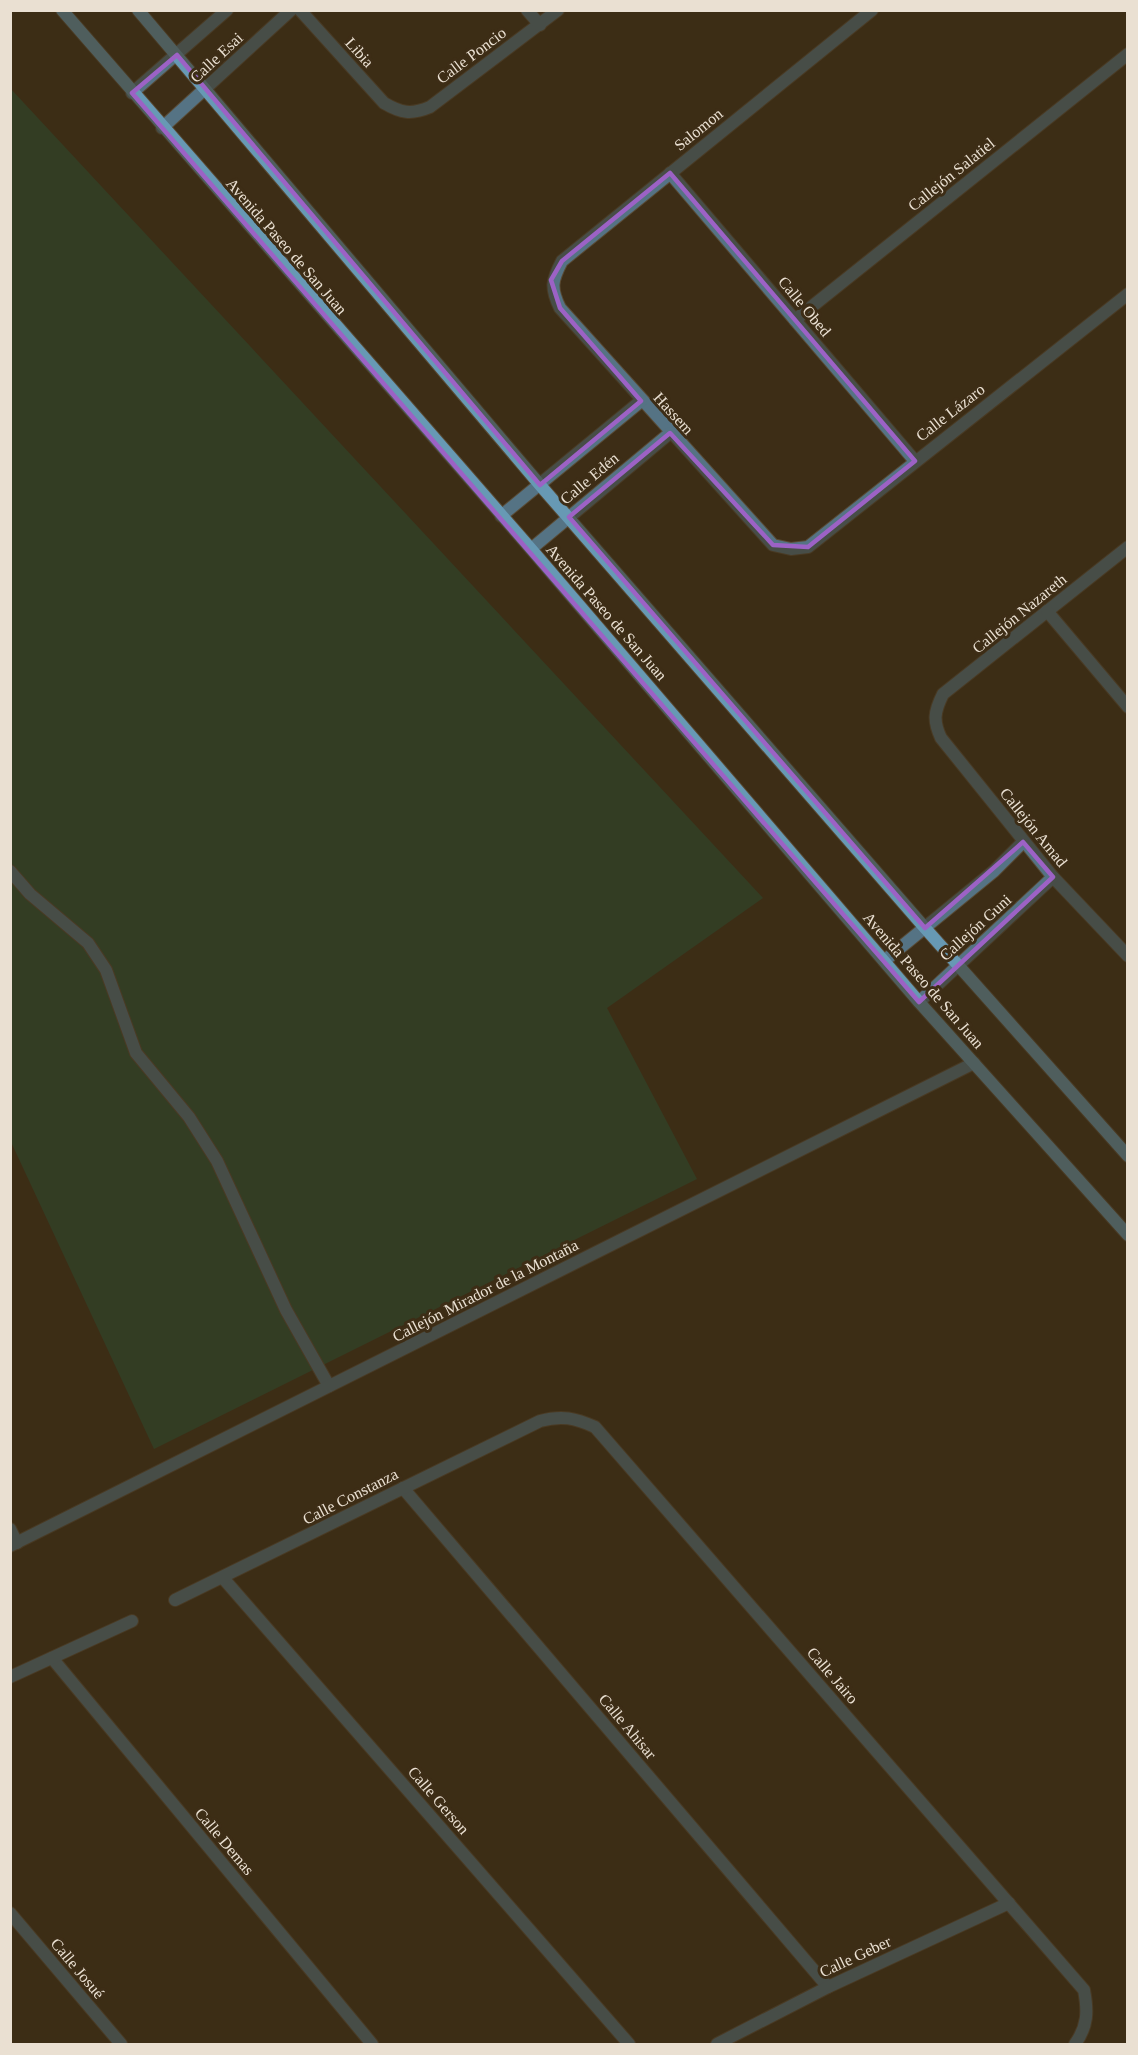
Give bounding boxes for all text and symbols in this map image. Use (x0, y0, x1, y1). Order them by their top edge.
street label: Calle Poncio (433, 24, 509, 87)
street label: Calle Esai (187, 28, 246, 86)
street label: Libia (342, 34, 377, 71)
street label: Salomon (671, 105, 726, 154)
street label: Callejón Salatiel (905, 134, 999, 215)
street label: Avenida Paseo de San Juan (223, 175, 350, 318)
street label: Calle Obed (775, 273, 834, 340)
street label: Calle Lázaro (913, 380, 988, 444)
street label: Hassem (650, 389, 697, 438)
street label: Calle Edén (557, 449, 622, 508)
street label: Avenida Paseo de San Juan (543, 541, 670, 684)
street label: Callejón Nazareth (969, 570, 1070, 657)
street label: Callejón Amad (996, 784, 1071, 871)
street label: Callejón Guni (936, 891, 1016, 965)
street label: Avenida Paseo de San Juan (860, 909, 987, 1052)
street label: Callejón Mirador de la Montaña (390, 1236, 581, 1346)
street label: Calle Constanza (300, 1465, 401, 1528)
street label: Calle Jairo (804, 1644, 862, 1707)
street label: Calle Ahisar (596, 1690, 660, 1763)
street label: Calle Gerson (405, 1763, 473, 1838)
street label: Calle Demas (192, 1804, 258, 1878)
street label: Calle Geber (817, 1932, 894, 1980)
street label: Calle Josué (48, 1935, 108, 2002)

